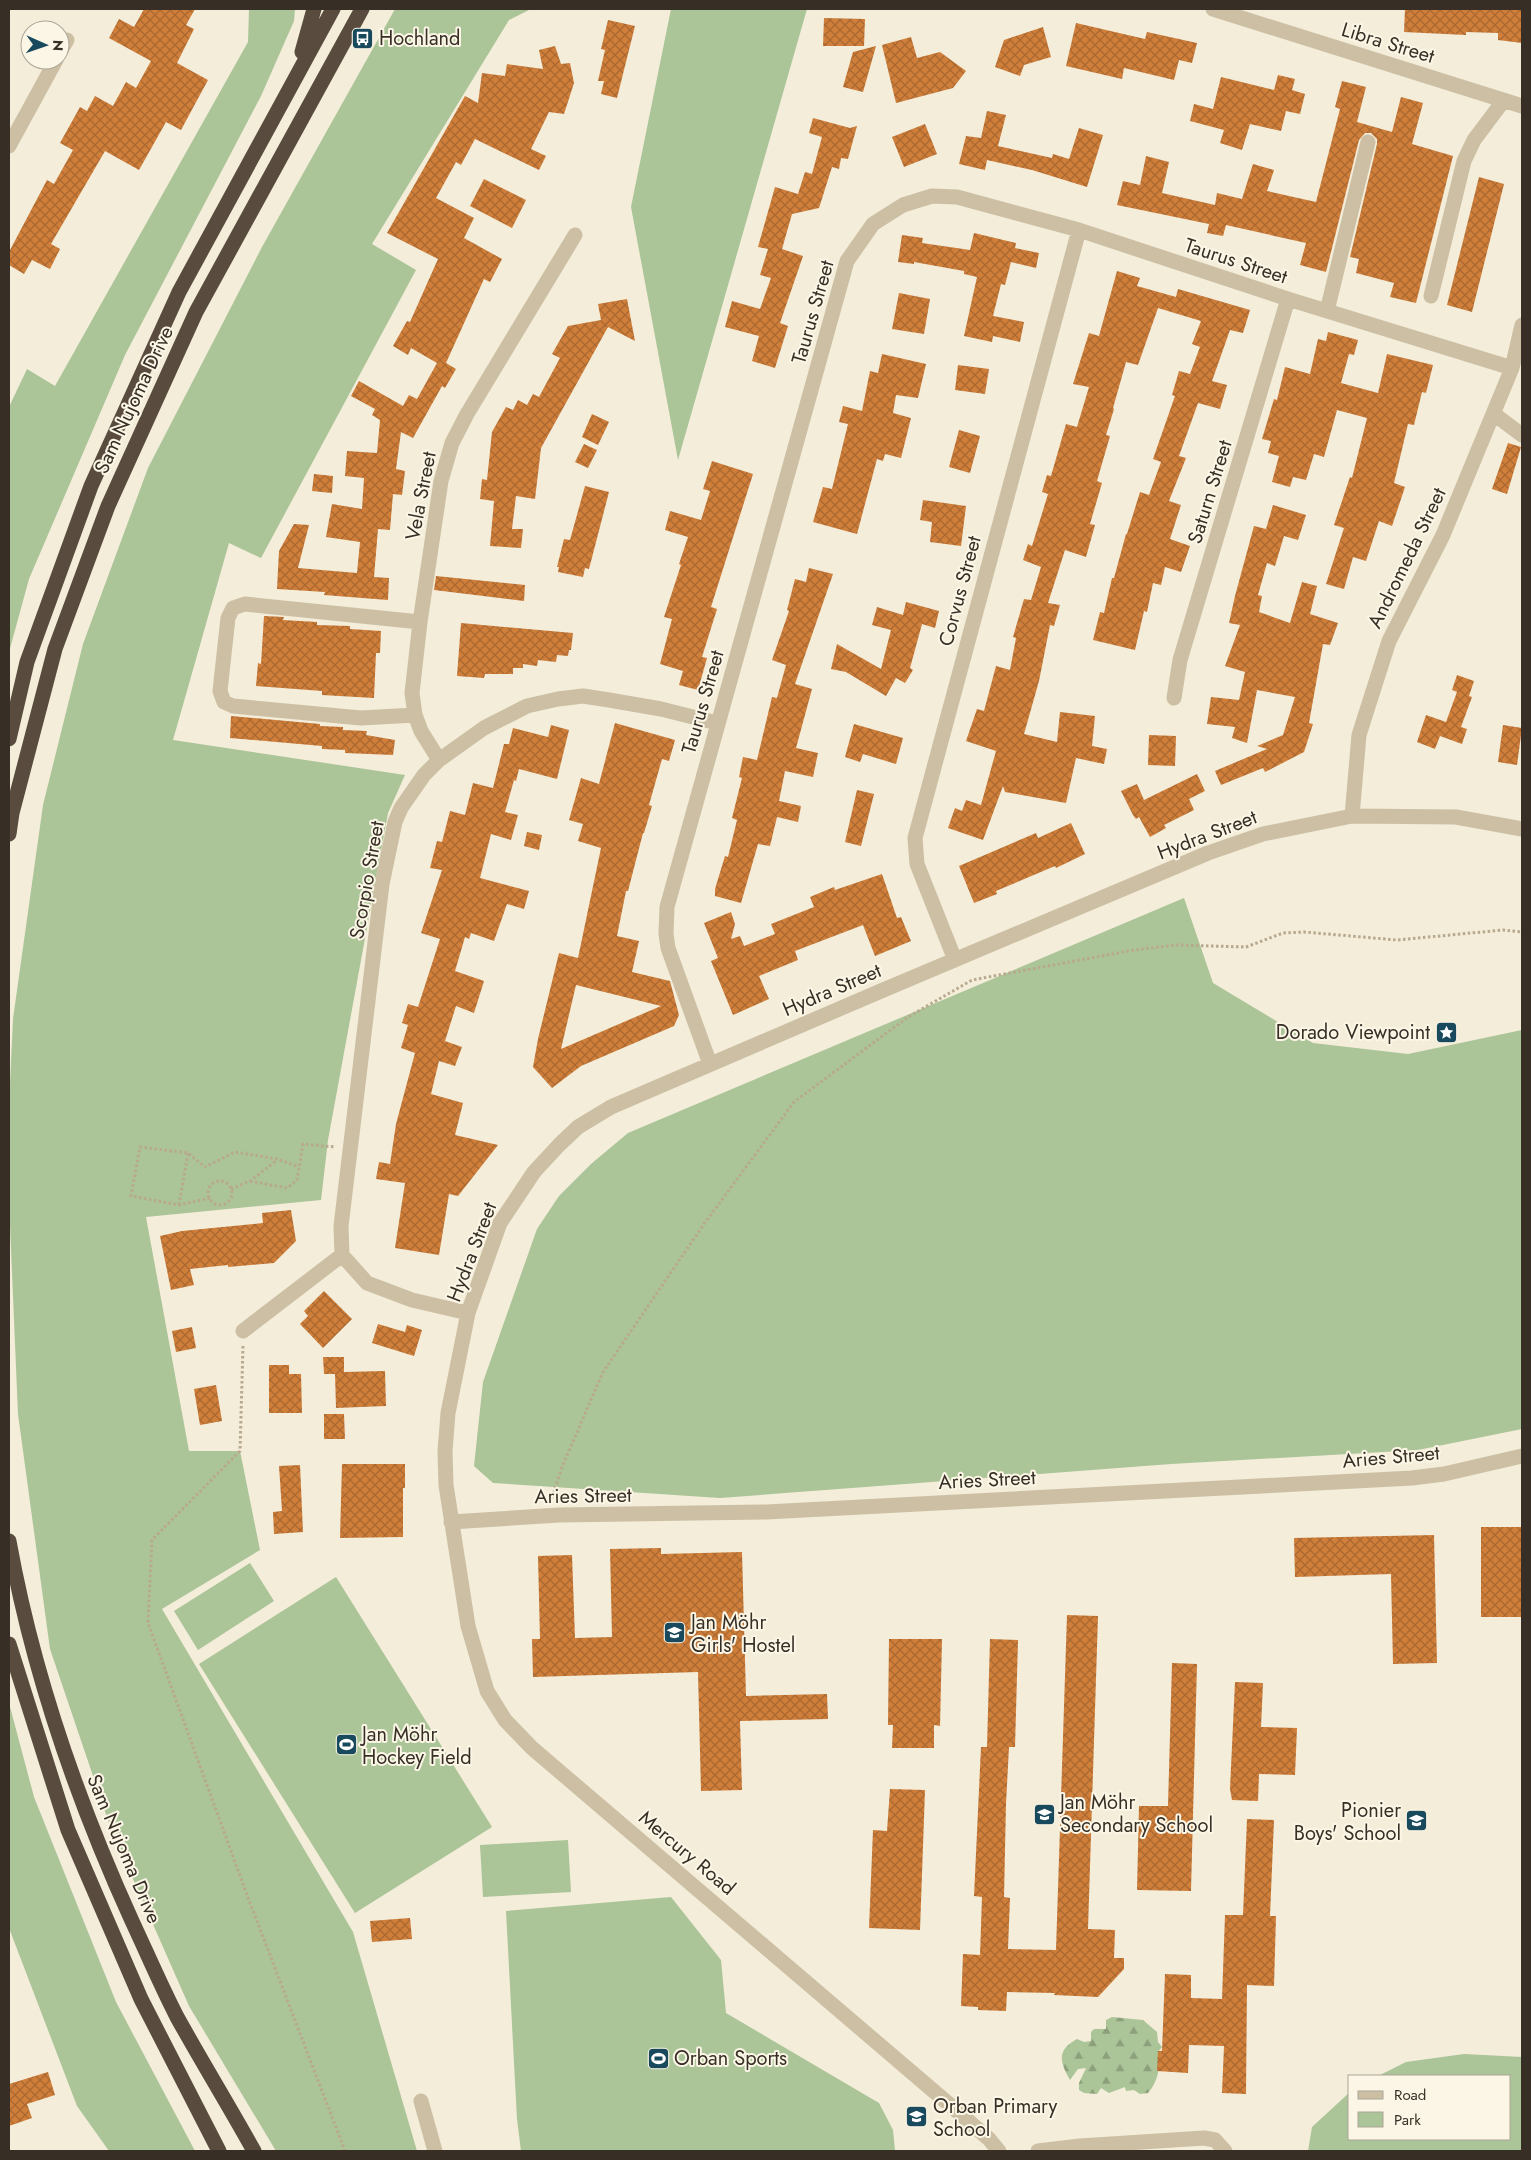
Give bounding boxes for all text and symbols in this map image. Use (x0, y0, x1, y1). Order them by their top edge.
street label: Libra Street (1338, 15, 1438, 71)
north arrow (20, 20, 70, 70)
place label: Hochland (379, 24, 460, 53)
bus stop icon: Hochland (351, 26, 375, 50)
text: N (48, 40, 68, 51)
street label: Taurus Street (1181, 231, 1291, 291)
street label: Taurus Street (784, 257, 842, 367)
street label: Sam Nujoma Drive (87, 321, 181, 479)
street label: Saturn Street (1180, 436, 1240, 547)
street label: Vela Street (398, 449, 444, 543)
street label: Andromeda Street (1360, 483, 1454, 633)
street label: Corvus Street (931, 532, 989, 649)
street label: Taurus Street (674, 647, 732, 757)
street label: Hydra Street (1153, 803, 1261, 867)
street label: Scorpio Street (342, 818, 392, 941)
street label: Hydra Street (778, 956, 886, 1024)
place label: Dorado Viewpoint (1276, 1018, 1430, 1047)
place icon: Dorado Viewpoint (1434, 1020, 1458, 1044)
street label: Hydra Street (440, 1198, 504, 1306)
street label: Aries Street (1341, 1438, 1441, 1476)
street label: Aries Street (938, 1463, 1037, 1497)
street label: Aries Street (534, 1481, 632, 1511)
place label: Jan Möhr Girls' Hostel (688, 1608, 795, 1660)
school or university icon: Jan Möhr Girls' Hostel (663, 1621, 687, 1645)
place label: Jan Möhr Hockey Field (359, 1720, 472, 1772)
sports icon: Jan Möhr Hockey Field (334, 1733, 358, 1757)
street label: Sam Nujoma Drive (79, 1770, 169, 1928)
place label: Jan Möhr Secondary School (1057, 1788, 1213, 1840)
place label: Pionier Boys' School (1294, 1796, 1401, 1848)
school or university icon: Jan Möhr Secondary School (1032, 1802, 1056, 1826)
street label: Mercury Road (632, 1804, 742, 1902)
school or university icon: Pionier Boys' School (1405, 1809, 1429, 1833)
place label: Orban Sports (674, 2044, 787, 2073)
sports icon: Orban Sports (646, 2046, 670, 2070)
legend (1348, 2075, 1511, 2140)
text: Road (1394, 2084, 1426, 2106)
place label: Orban Primary School (933, 2092, 1057, 2144)
school or university icon: Orban Primary School (905, 2105, 929, 2129)
text: Park (1394, 2109, 1421, 2131)

